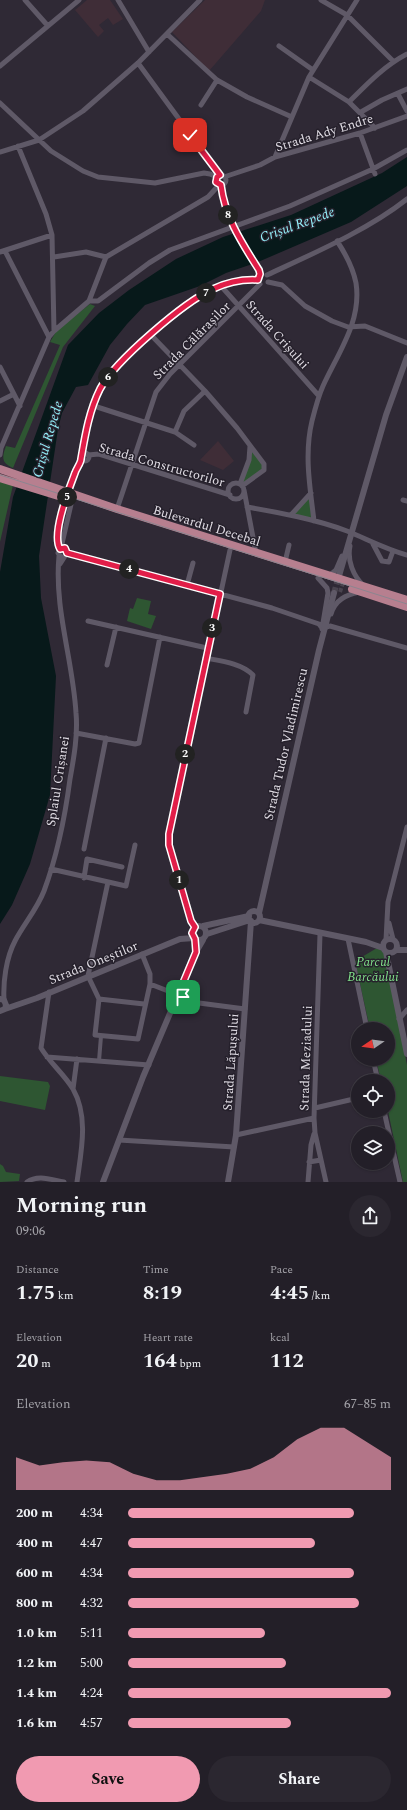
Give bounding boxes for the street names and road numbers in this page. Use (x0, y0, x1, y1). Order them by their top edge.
street label: Strada Ady Endre (273, 109, 376, 157)
street label: Strada Crișului (241, 296, 314, 374)
street label: Strada Călărașilor (148, 297, 235, 384)
street label: Strada Constructorilor (96, 437, 227, 493)
street label: Bulevardul Decebal (150, 500, 263, 552)
street label: Strada Tudor Vladimirescu (259, 666, 313, 822)
street label: Splaiul Crișanei (41, 734, 75, 828)
street label: Strada Oneștilor (46, 936, 141, 990)
street label: Strada Meziadului (294, 1005, 318, 1111)
street label: Strada Lăpușului (218, 1013, 244, 1111)

